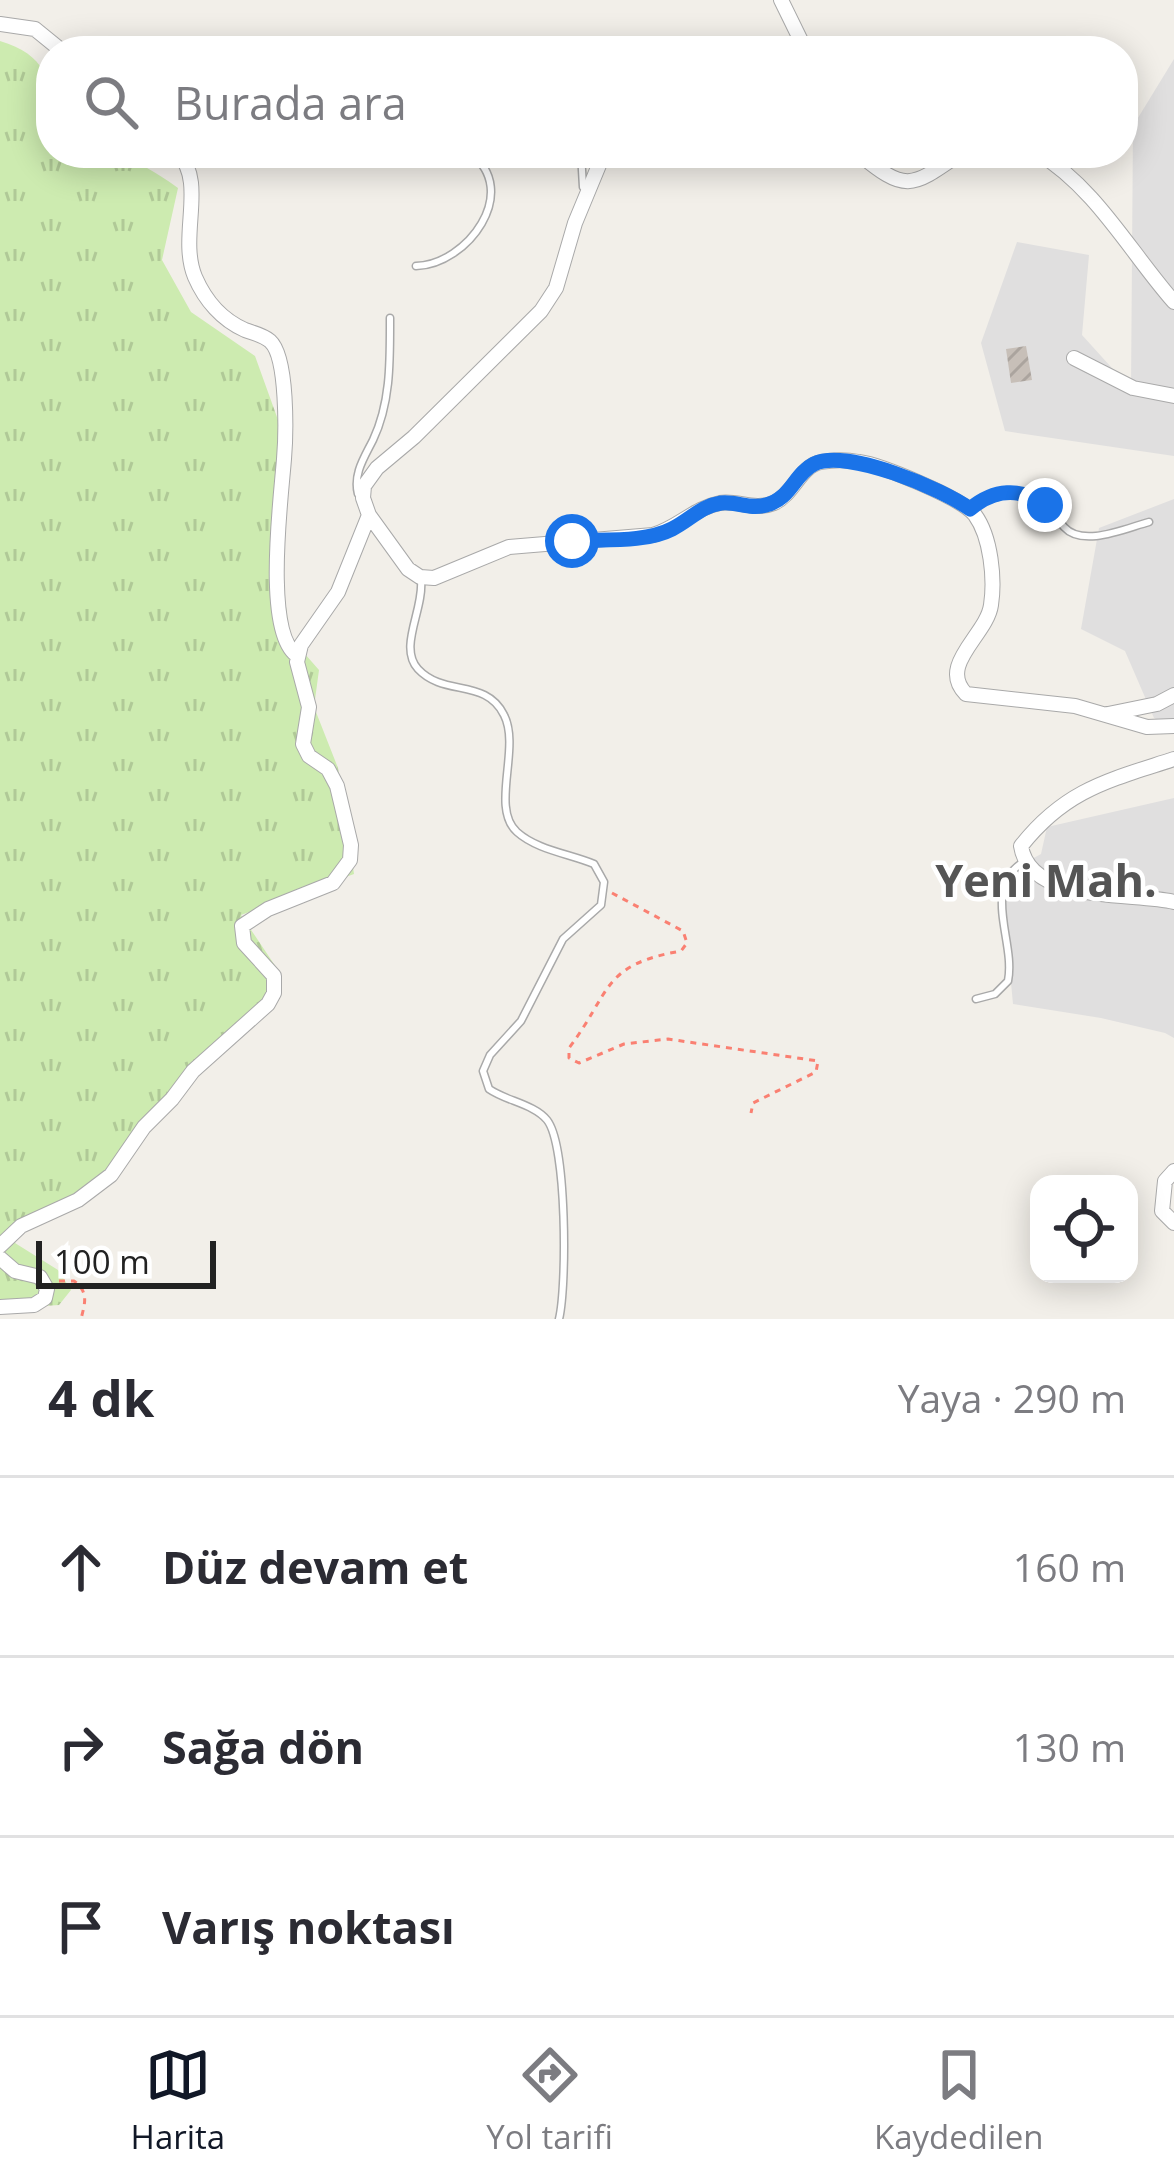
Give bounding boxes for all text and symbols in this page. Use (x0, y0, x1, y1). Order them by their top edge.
search box (36, 36, 1138, 168)
icon: search (78, 69, 144, 135)
text: Burada ara (174, 72, 407, 133)
route end (1018, 478, 1072, 532)
route start (545, 514, 599, 568)
district label: Yeni Mah. (935, 849, 1157, 910)
map controls (1030, 1175, 1138, 1283)
button: locate (1030, 1175, 1138, 1283)
scale bar (36, 1235, 216, 1288)
text: 100 m (54, 1239, 150, 1284)
text: 4 dk (48, 1362, 154, 1432)
text: Yaya · 290 m (898, 1371, 1126, 1424)
icon: ahead (48, 1534, 114, 1600)
text: Düz devam et (162, 1536, 468, 1597)
text: 160 m (1013, 1540, 1126, 1593)
icon: right (48, 1714, 114, 1780)
text: Sağa dön (162, 1716, 364, 1777)
text: 130 m (1013, 1720, 1126, 1773)
icon: arrive (48, 1894, 114, 1960)
text: Varış noktası (162, 1896, 455, 1957)
tab: Harita (131, 2042, 225, 2159)
tab: Yol tarifi (486, 2042, 613, 2159)
tab: Kaydedilen (874, 2042, 1043, 2159)

